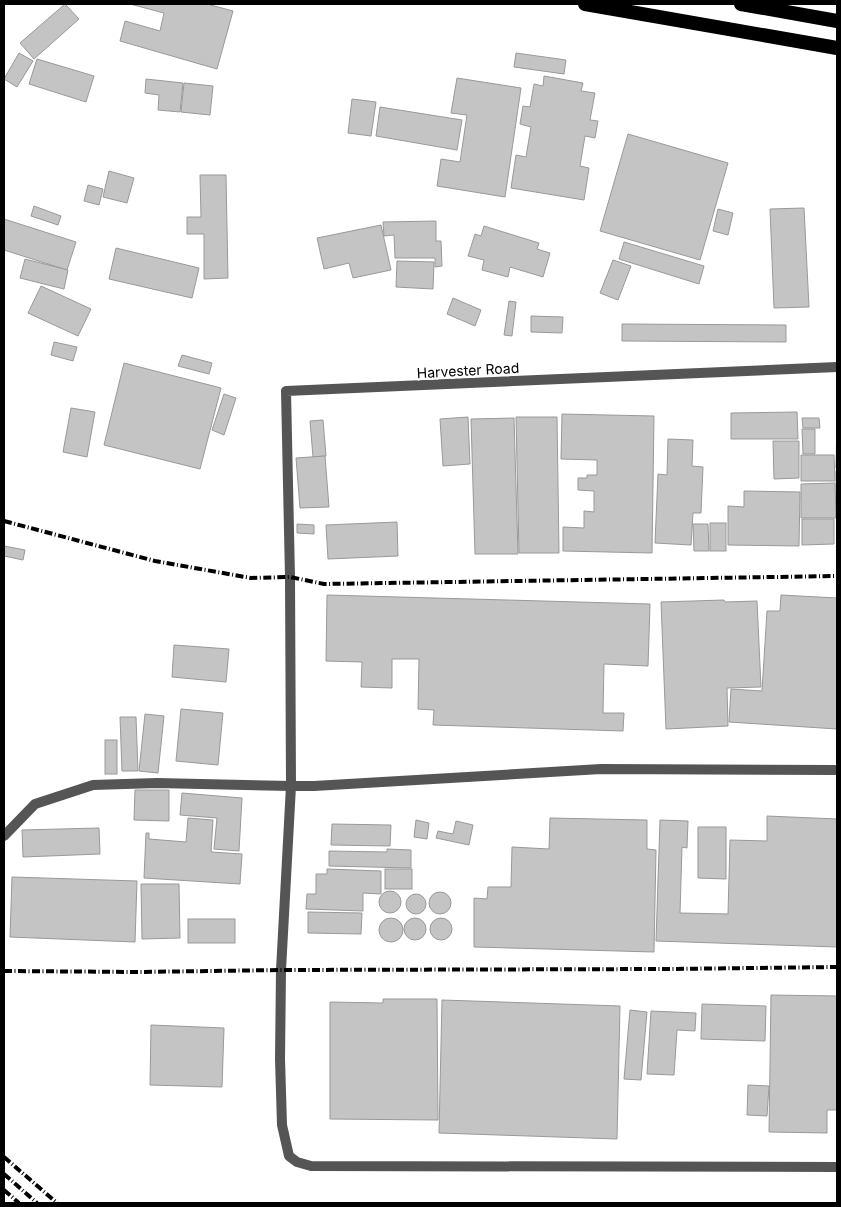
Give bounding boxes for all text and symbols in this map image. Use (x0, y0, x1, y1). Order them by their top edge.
street label: Harvester Road (416, 359, 520, 381)

